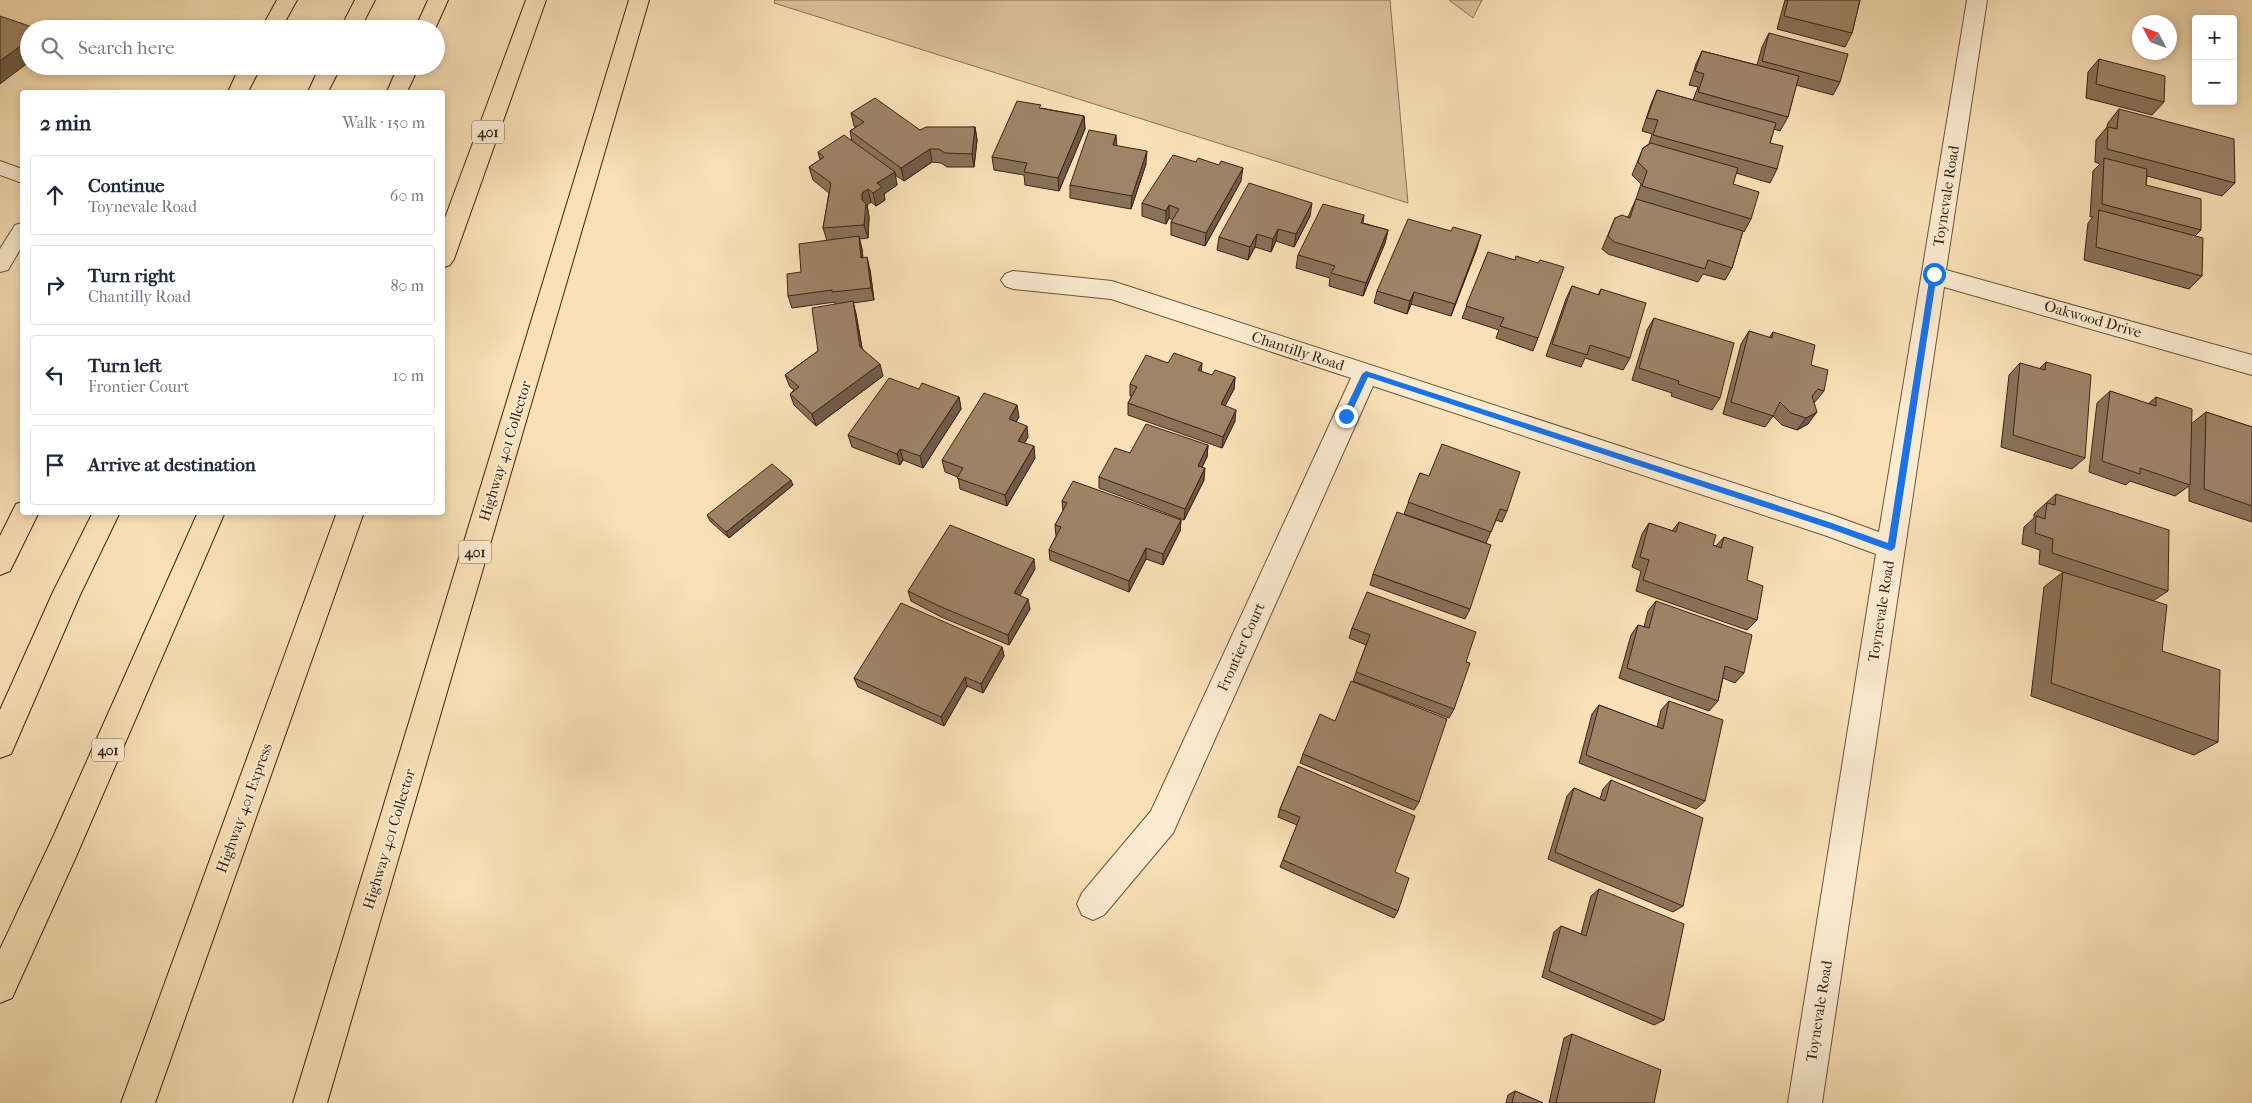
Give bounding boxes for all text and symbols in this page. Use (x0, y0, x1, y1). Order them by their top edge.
north arrow (2132, 15, 2177, 60)
map controls (2192, 15, 2237, 105)
button: + (2192, 15, 2237, 60)
search box (20, 20, 445, 75)
icon: search (38, 34, 66, 62)
text: Search here (78, 37, 174, 59)
button: − (2192, 60, 2237, 105)
text: 2 min (40, 111, 91, 135)
text: Walk · 150 m (342, 113, 425, 132)
road number: 401 (472, 120, 504, 144)
street label: Toynevale Road (1929, 143, 1963, 248)
text: Continue (88, 175, 164, 197)
icon: ahead (41, 181, 69, 209)
text: 60 m (390, 186, 424, 205)
text: Toynevale Road (88, 197, 197, 216)
route start (1923, 263, 1946, 286)
text: Turn right (88, 265, 175, 287)
icon: right (41, 271, 69, 299)
text: 80 m (390, 276, 424, 295)
text: Chantilly Road (88, 287, 191, 306)
street label: Oakwood Drive (2042, 296, 2144, 342)
street label: Chantilly Road (1249, 328, 1347, 375)
text: Turn left (88, 355, 162, 377)
icon: left (41, 361, 69, 389)
text: 10 m (393, 366, 424, 385)
text: Frontier Court (88, 377, 189, 396)
street label: Highway 401 Collector (475, 378, 535, 523)
route end (1335, 405, 1358, 428)
icon: arrive (41, 451, 69, 479)
text: Arrive at destination (88, 454, 256, 476)
road number: 401 (459, 540, 491, 564)
street label: Toynevale Road (1864, 558, 1898, 663)
street label: Frontier Court (1213, 599, 1269, 694)
road number: 401 (92, 738, 124, 762)
street label: Highway 401 Express (212, 740, 276, 875)
street label: Highway 401 Collector (359, 766, 419, 911)
street label: Toynevale Road (1802, 958, 1836, 1063)

